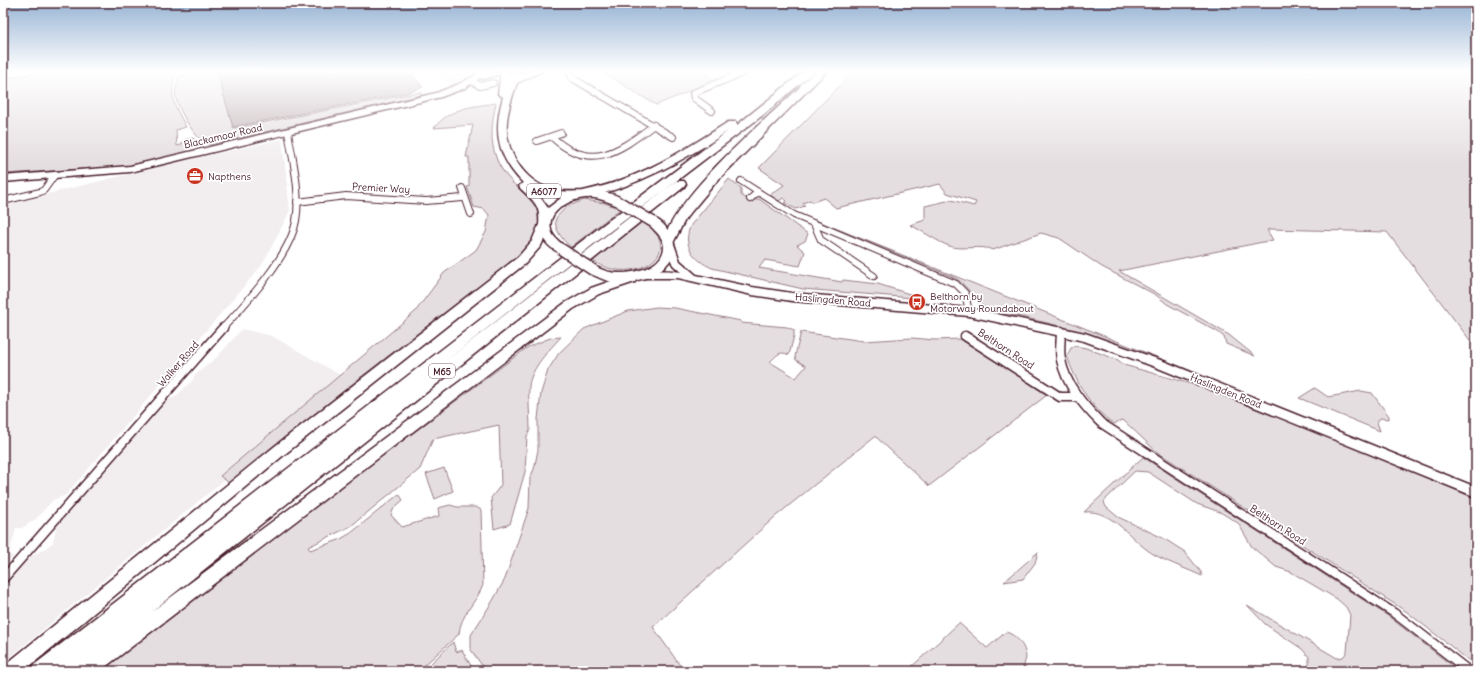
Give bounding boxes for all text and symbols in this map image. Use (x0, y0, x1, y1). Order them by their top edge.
street label: Blackamoor Road (182, 121, 264, 151)
office icon: Napthens (185, 166, 205, 186)
place label: Napthens (208, 170, 251, 183)
street label: Premier Way (352, 180, 410, 196)
road number: A6077 (527, 184, 561, 198)
street label: Haslingden Road (795, 290, 872, 310)
place label: Belthorn by Motorway Roundabout (930, 290, 1034, 315)
bus stop icon: Belthorn by Motorway Roundabout (907, 292, 927, 312)
street label: Belthorn Road (975, 326, 1037, 372)
street label: Walker Road (154, 338, 202, 390)
road number: M65 (429, 364, 455, 378)
street label: Haslingden Road (1188, 371, 1264, 411)
street label: Belthorn Road (1247, 502, 1309, 548)

